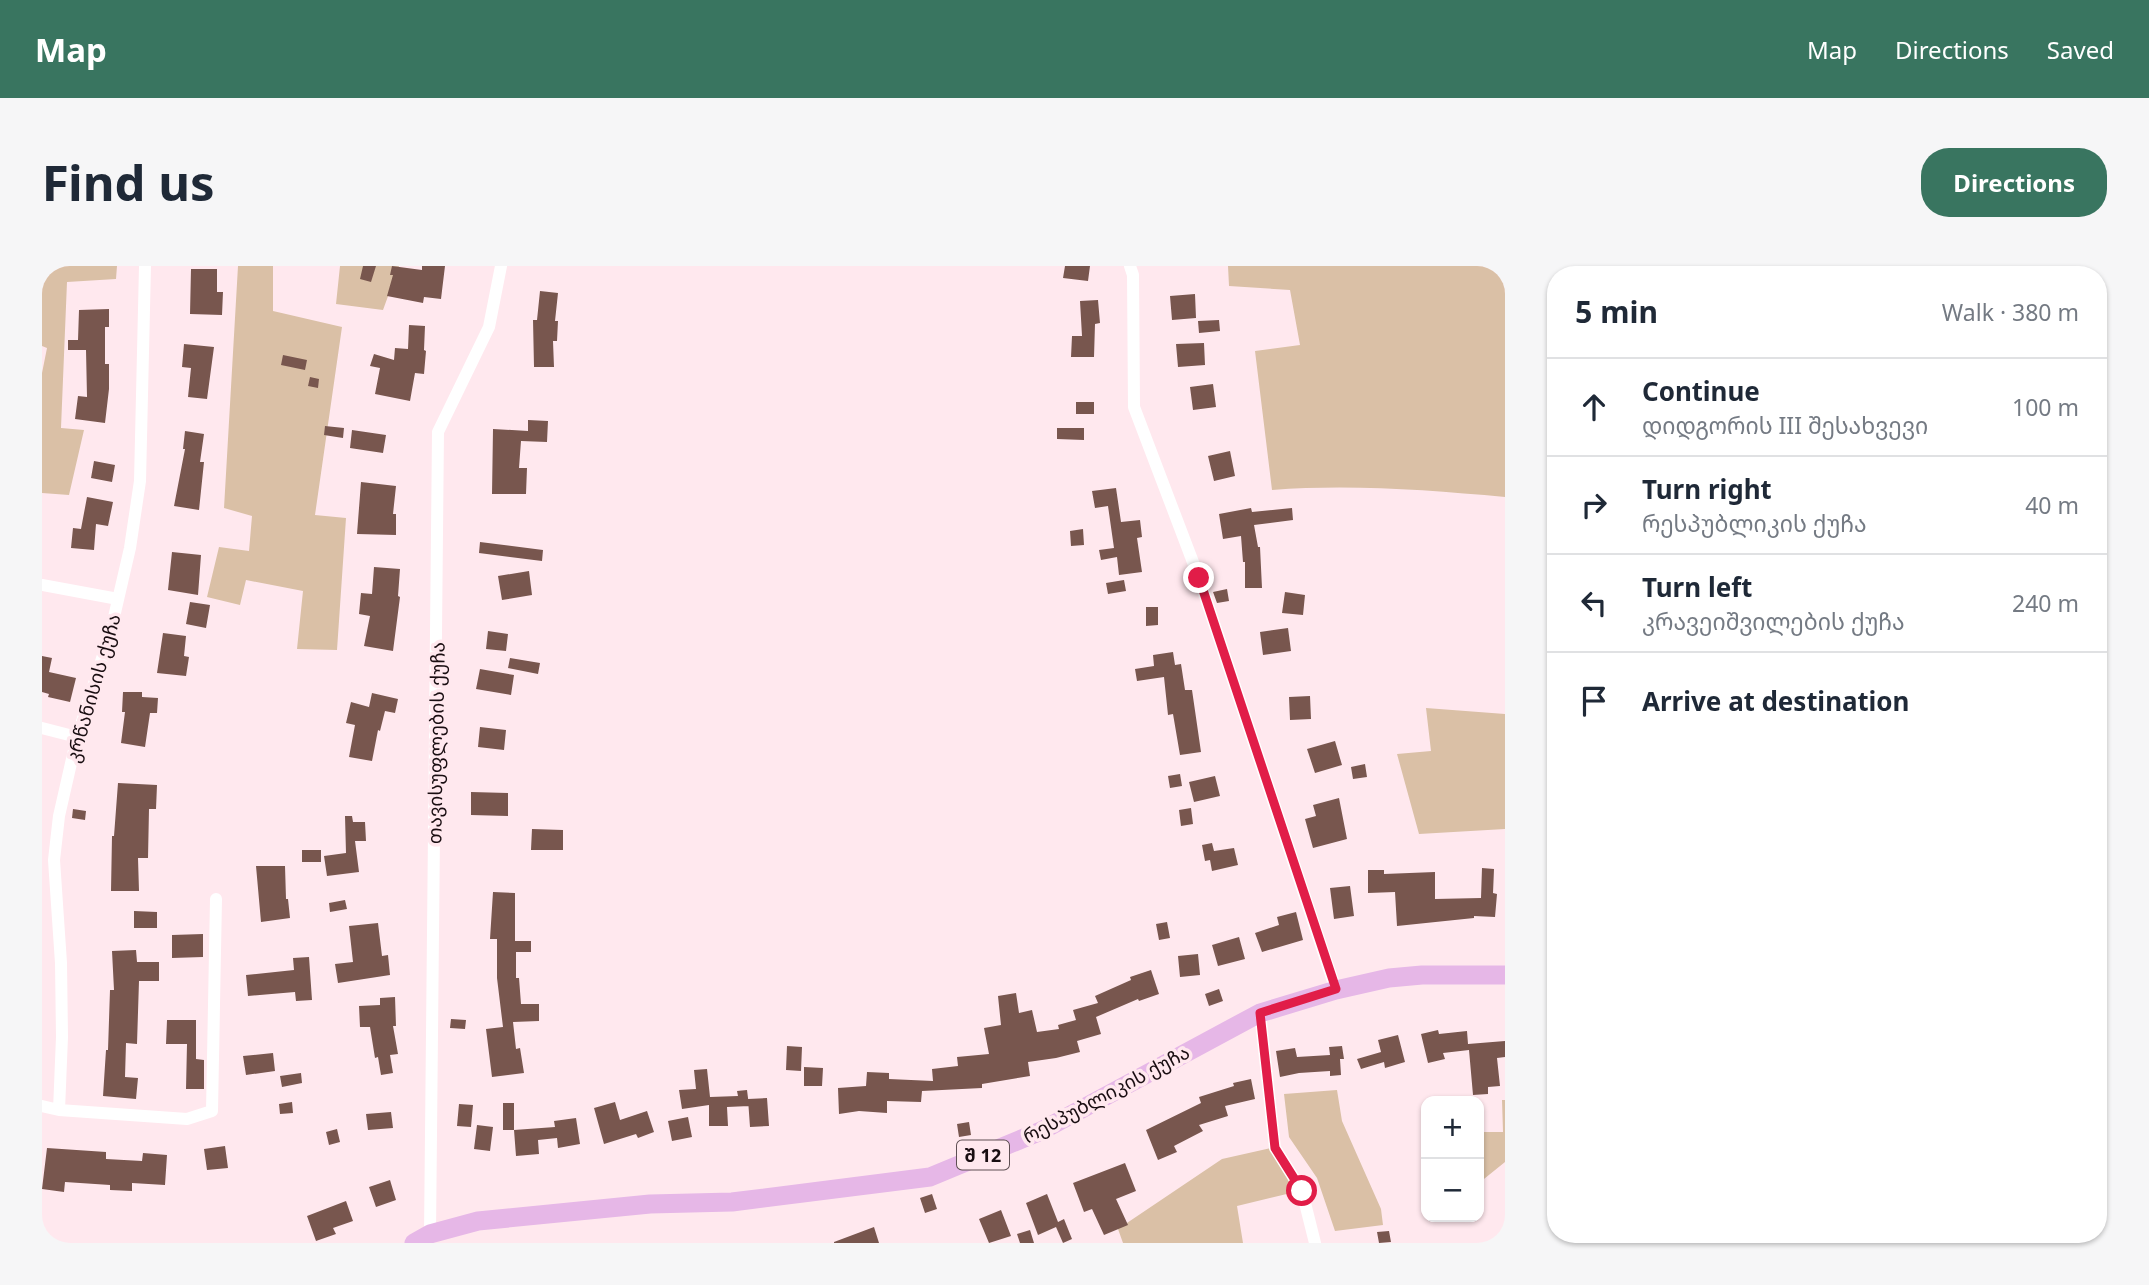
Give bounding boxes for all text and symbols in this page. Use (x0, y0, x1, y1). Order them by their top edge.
text: Map (35, 27, 107, 72)
text: Map (1807, 33, 1857, 66)
text: Directions (1895, 33, 2009, 66)
text: Saved (2047, 33, 2114, 66)
button: Directions (1921, 148, 2107, 217)
text: Find us (42, 149, 215, 215)
text: 5 min (1575, 291, 1658, 332)
text: Walk · 380 m (1942, 296, 2079, 328)
text: Continue (1642, 373, 1760, 409)
icon: ahead (1575, 388, 1613, 426)
text: 100 m (2012, 391, 2079, 423)
text: დიდგორის III შესახვევი (1642, 409, 1928, 441)
text: Turn right (1642, 471, 1772, 507)
icon: right (1575, 486, 1613, 524)
text: 40 m (2025, 489, 2079, 521)
text: რესპუბლიკის ქუჩა (1642, 507, 1867, 539)
route end (1183, 562, 1214, 593)
text: Turn left (1642, 569, 1752, 605)
icon: left (1575, 584, 1613, 622)
text: 240 m (2012, 587, 2079, 619)
text: კრავეიშვილების ქუჩა (1642, 605, 1905, 637)
street label: კრწანისის ქუჩა (59, 611, 127, 765)
street label: თავისუფლების ქუჩა (421, 642, 451, 844)
icon: arrive (1575, 682, 1613, 720)
text: Arrive at destination (1642, 683, 1910, 719)
street label: რესპუბლიკის ქუჩა (1018, 1039, 1194, 1149)
map controls (1421, 1096, 1484, 1222)
button: + (1421, 1096, 1484, 1159)
road number: შ 12 (957, 1140, 1009, 1170)
button: − (1421, 1159, 1484, 1222)
route start (1286, 1175, 1317, 1206)

